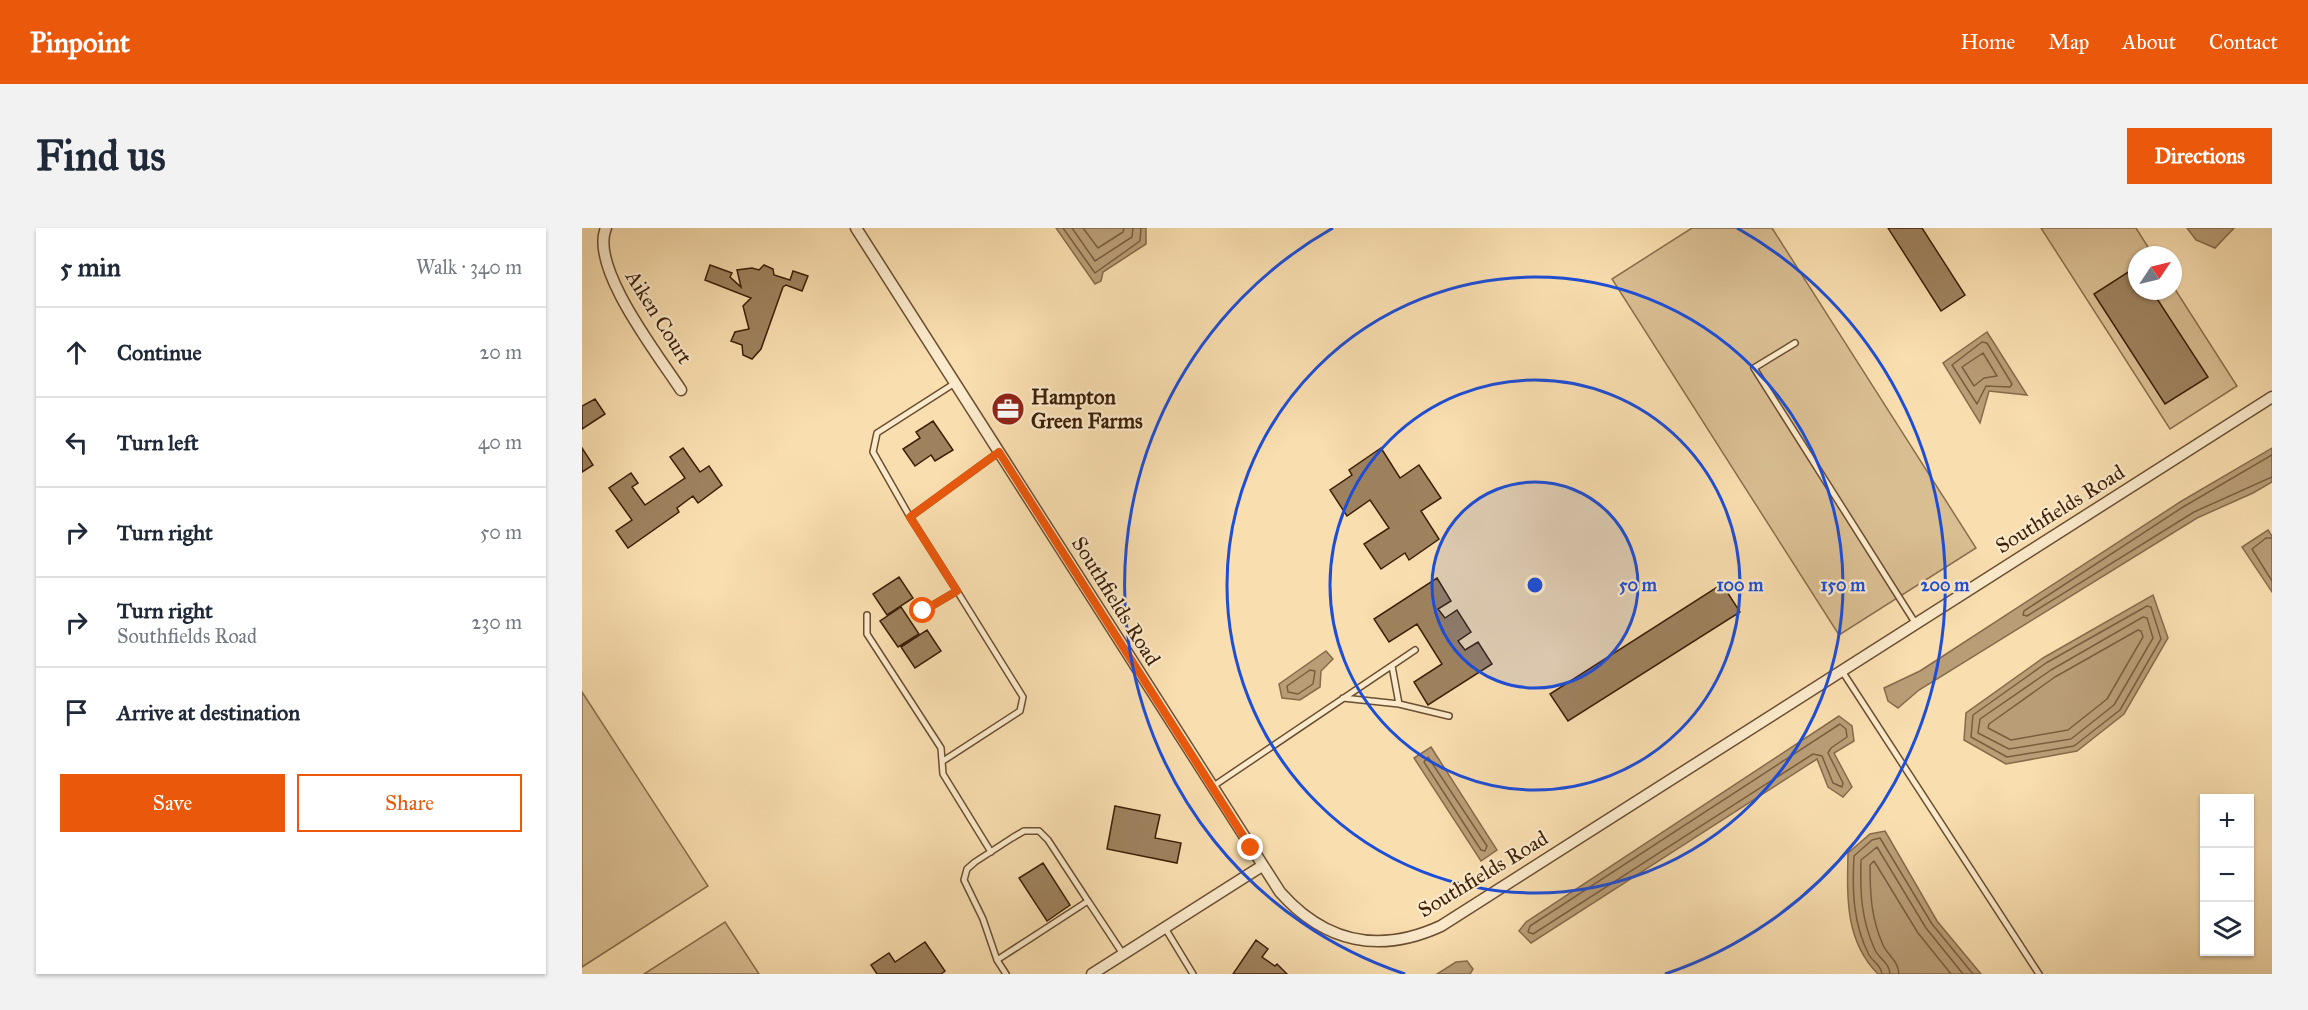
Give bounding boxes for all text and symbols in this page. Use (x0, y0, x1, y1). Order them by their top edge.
text: Pinpoint (30, 25, 130, 60)
text: Home (1960, 29, 2015, 55)
text: Map (2048, 29, 2089, 55)
text: About (2122, 29, 2176, 55)
text: Contact (2209, 29, 2278, 55)
button: Directions (2127, 128, 2272, 184)
text: Find us (36, 130, 166, 182)
north arrow (2128, 246, 2182, 300)
text: 5 min (60, 251, 121, 283)
text: Walk · 340 m (416, 255, 522, 279)
street label: Aiken Court (619, 264, 698, 369)
icon: ahead (60, 336, 93, 369)
text: Continue (117, 339, 202, 366)
text: 20 m (479, 340, 522, 364)
place label: Hampton Green Farms (1031, 384, 1143, 434)
office icon: Hampton Green Farms (990, 391, 1026, 427)
icon: left (60, 426, 93, 459)
text: Turn left (117, 429, 199, 456)
text: 40 m (478, 430, 522, 454)
street label: Southfields Road (1991, 459, 2130, 559)
icon: right (60, 516, 93, 549)
text: Turn right (117, 519, 213, 546)
text: 50 m (480, 520, 522, 544)
street label: Southfields Road (1066, 532, 1166, 671)
text: 50 m (1619, 574, 1658, 596)
text: 100 m (1717, 574, 1764, 596)
text: 150 m (1821, 574, 1866, 596)
text: 200 m (1921, 574, 1970, 596)
centre of rings (1525, 575, 1545, 595)
text: Turn right (117, 597, 213, 624)
route start (909, 597, 935, 623)
icon: right (60, 606, 93, 639)
text: 230 m (471, 610, 522, 634)
text: Southfields Road (117, 624, 257, 648)
icon: arrive (60, 696, 93, 729)
text: Arrive at destination (117, 699, 300, 726)
button: Save (60, 774, 285, 832)
button: Share (297, 774, 522, 832)
map controls (2200, 794, 2254, 956)
button: + (2200, 794, 2254, 848)
street label: Southfields Road (1413, 825, 1553, 923)
route end (1237, 834, 1263, 860)
button: − (2200, 848, 2254, 902)
button: layers (2200, 902, 2254, 956)

